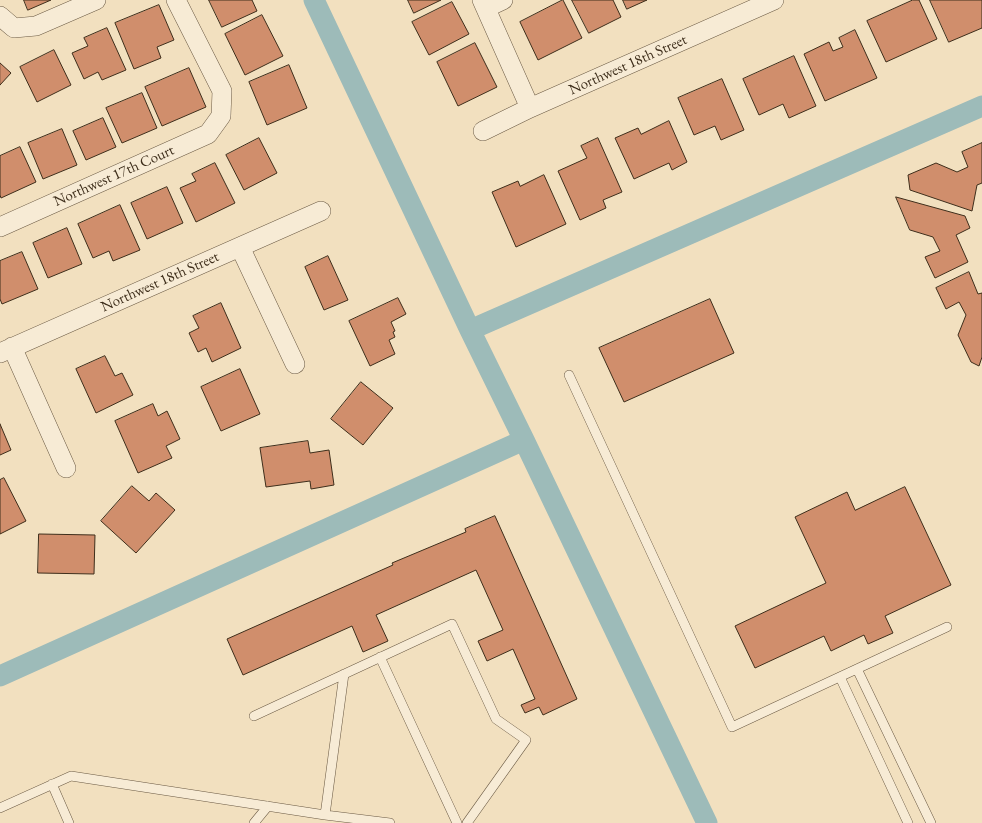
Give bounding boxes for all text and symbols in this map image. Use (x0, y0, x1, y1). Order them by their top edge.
street label: Northwest 18th Street (566, 31, 690, 99)
street label: Northwest 17th Court (51, 141, 177, 211)
street label: Northwest 18th Street (98, 248, 222, 316)

